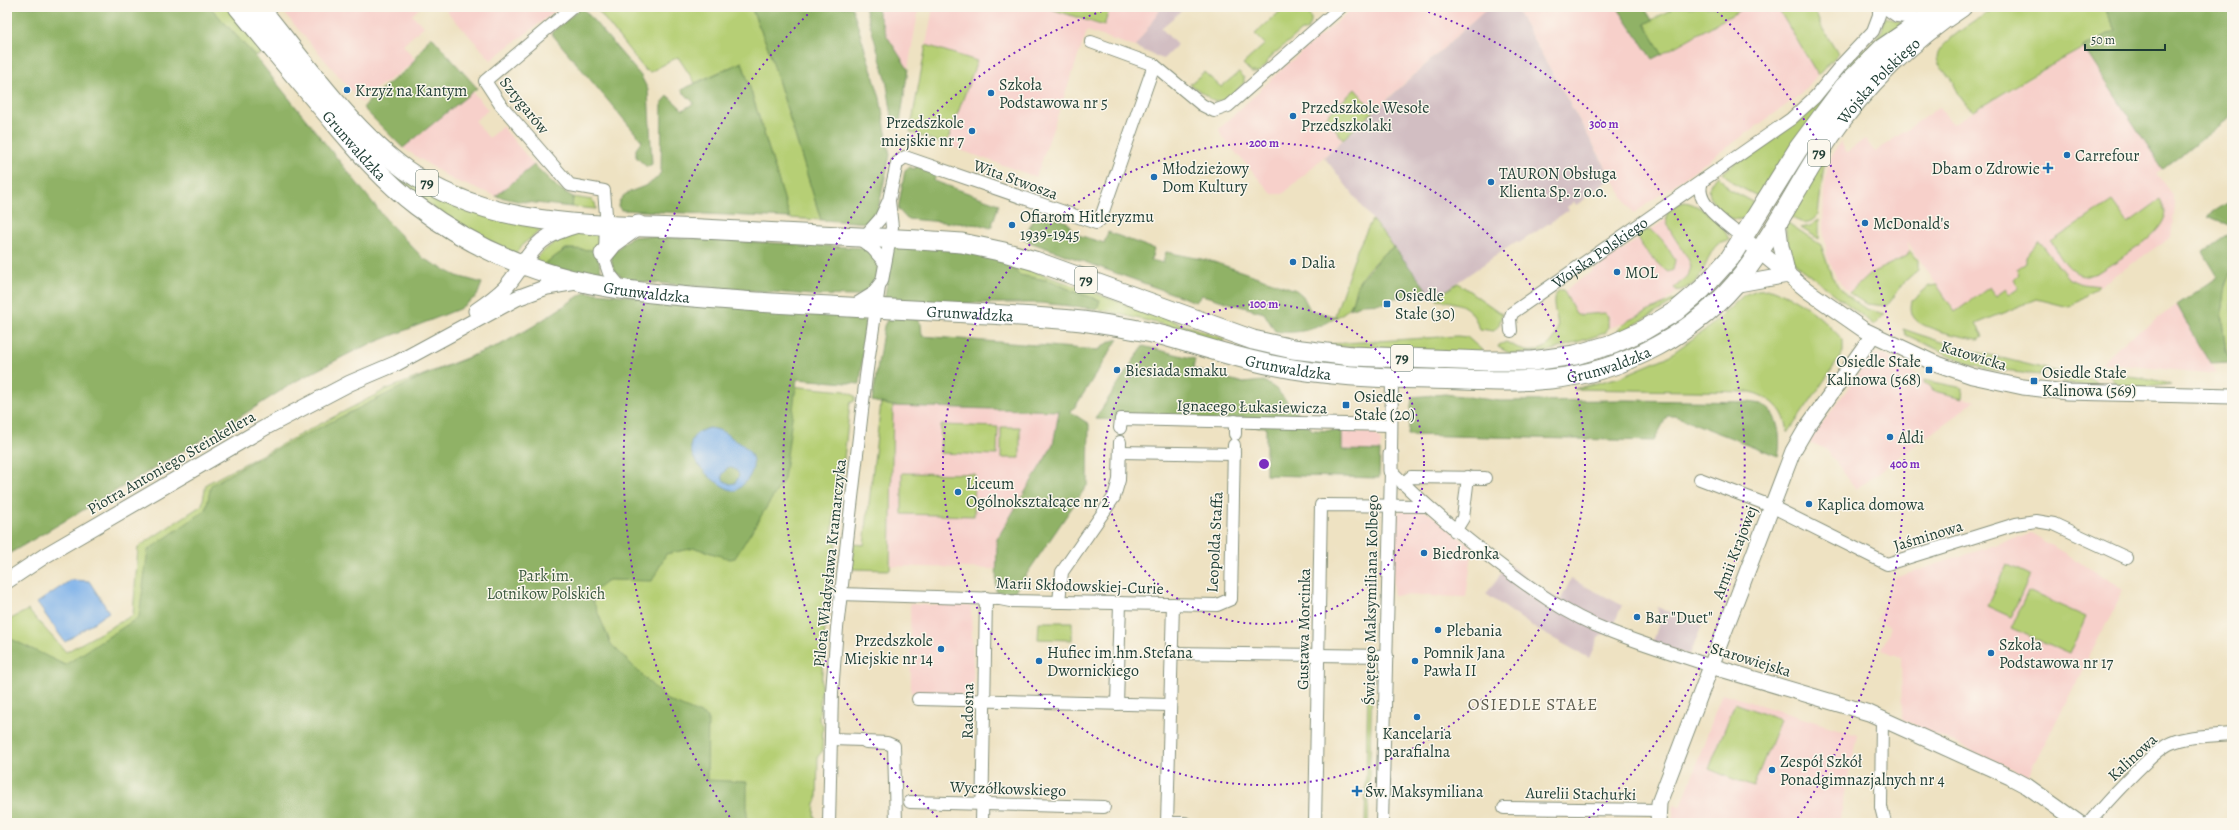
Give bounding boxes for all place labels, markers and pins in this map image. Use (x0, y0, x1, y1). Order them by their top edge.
place label: Szkoła Podstawowa nr 5 (999, 74, 1108, 114)
place label: Krzyż na Kantym (355, 80, 467, 102)
marker: Krzyż na Kantym (342, 85, 352, 95)
marker: Szkoła Podstawowa nr 5 (986, 88, 996, 98)
place label: Przedszkole Wesołe Przedszkolaki (1301, 97, 1429, 137)
marker: Przedszkole Wesołe Przedszkolaki (1288, 111, 1298, 121)
place label: Przedszkole miejskie nr 7 (881, 112, 964, 152)
marker: Przedszkole miejskie nr 7 (967, 126, 977, 136)
place label: Carrefour (2075, 145, 2139, 167)
marker: Carrefour (2062, 150, 2072, 160)
place label: Młodzieżowy Dom Kultury (1162, 158, 1250, 198)
place label: Dbam o Zdrowie (1932, 158, 2040, 180)
place label: TAURON Obsługa Klienta Sp. z o.o. (1499, 163, 1617, 203)
marker: Dbam o Zdrowie (2043, 163, 2053, 173)
marker: Młodzieżowy Dom Kultury (1149, 172, 1159, 182)
marker: TAURON Obsługa Klienta Sp. z o.o. (1486, 177, 1496, 187)
place label: Ofiarom Hitleryzmu 1939-1945 (1020, 206, 1154, 246)
place label: McDonald's (1873, 213, 1950, 235)
marker: McDonald's (1860, 218, 1870, 228)
marker: Ofiarom Hitleryzmu 1939-1945 (1007, 220, 1017, 230)
place label: Dalia (1301, 252, 1336, 274)
marker: Dalia (1288, 257, 1298, 267)
place label: MOL (1625, 262, 1658, 284)
marker: MOL (1612, 267, 1622, 277)
place label: Osiedle Stałe (30) (1395, 285, 1455, 325)
marker: Osiedle Stałe (30) (1382, 299, 1392, 309)
place label: Osiedle Stałe Kalinowa (568) (1826, 351, 1921, 391)
place label: Biesiada smaku (1125, 360, 1228, 382)
place label: Osiedle Stałe Kalinowa (569) (2042, 362, 2136, 402)
marker: Biesiada smaku (1112, 365, 1122, 375)
marker: Osiedle Stałe Kalinowa (568) (1924, 365, 1934, 375)
marker: Osiedle Stałe Kalinowa (569) (2029, 376, 2039, 386)
place label: Osiedle Stałe (20) (1354, 386, 1415, 426)
marker: Osiedle Stałe (20) (1341, 400, 1351, 410)
place label: Aldi (1897, 427, 1924, 449)
marker: Aldi (1885, 432, 1895, 442)
centre of rings (1257, 457, 1271, 471)
place label: Liceum Ogólnokształcące nr 2 (966, 473, 1110, 513)
marker: Liceum Ogólnokształcące nr 2 (953, 487, 963, 497)
place label: Kaplica domowa (1817, 494, 1925, 516)
marker: Kaplica domowa (1804, 499, 1814, 509)
place label: Biedronka (1432, 543, 1500, 565)
marker: Biedronka (1419, 548, 1429, 558)
place label: Bar "Duet" (1645, 607, 1713, 629)
marker: Bar "Duet" (1632, 612, 1642, 622)
place label: Plebania (1446, 620, 1503, 642)
marker: Plebania (1433, 625, 1443, 635)
place label: Przedszkole Miejskie nr 14 (844, 630, 933, 670)
place label: Szkoła Podstawowa nr 17 (1999, 634, 2113, 674)
place label: Hufiec im.hm.Stefana Dwornickiego (1047, 642, 1193, 682)
place label: Pomnik Jana Pawła II (1423, 642, 1506, 682)
marker: Przedszkole Miejskie nr 14 (936, 644, 946, 654)
marker: Szkoła Podstawowa nr 17 (1986, 648, 1996, 658)
marker: Hufiec im.hm.Stefana Dwornickiego (1034, 656, 1044, 666)
marker: Pomnik Jana Pawła II (1410, 656, 1420, 666)
marker: Kancelaria parafialna (1412, 712, 1422, 722)
place label: Kancelaria parafialna (1382, 723, 1452, 763)
place label: Zespół Szkół Ponadgimnazjalnych nr 4 (1780, 751, 1945, 791)
marker: Zespół Szkół Ponadgimnazjalnych nr 4 (1767, 765, 1777, 775)
place label: Św. Maksymiliana (1365, 781, 1484, 803)
marker: Św. Maksymiliana (1352, 786, 1362, 796)

